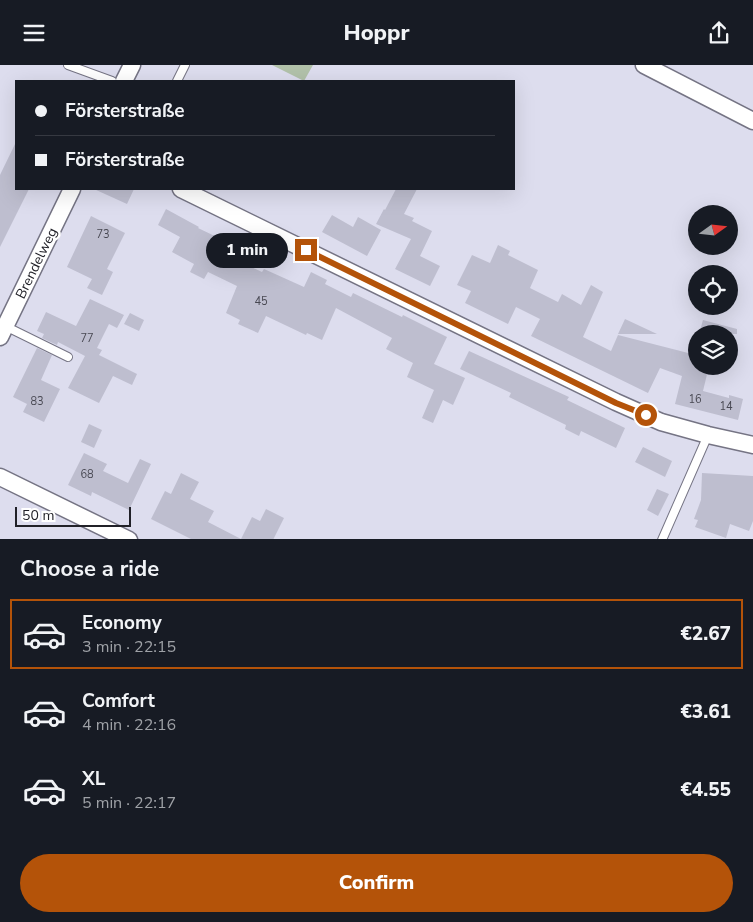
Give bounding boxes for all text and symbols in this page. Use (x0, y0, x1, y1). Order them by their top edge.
text: Hoppr (343, 18, 410, 48)
icon: menu (20, 19, 48, 47)
icon: share (705, 19, 733, 47)
text: Försterstraße (65, 98, 185, 124)
text: Försterstraße (65, 147, 185, 173)
north arrow (688, 205, 738, 255)
map controls (688, 205, 738, 375)
street label: Brendelweg (11, 225, 62, 302)
house number: 73 (96, 227, 110, 242)
callout: 1 min (206, 233, 288, 267)
text: 1 min (226, 239, 268, 261)
route end (295, 239, 317, 261)
button: locate (688, 265, 738, 315)
house number: 45 (254, 294, 268, 309)
button: layers (688, 325, 738, 375)
house number: 77 (80, 331, 94, 346)
house number: 16 (688, 392, 702, 407)
house number: 83 (30, 394, 44, 409)
house number: 14 (719, 399, 733, 414)
route start (635, 404, 657, 426)
house number: 68 (80, 467, 94, 482)
scale bar (15, 505, 131, 528)
text: 50 m (22, 506, 54, 525)
text: Choose a ride (20, 554, 159, 584)
text: Economy (82, 610, 162, 636)
icon: car (22, 612, 67, 657)
text: €2.67 (680, 621, 731, 647)
text: 3 min · 22:15 (82, 636, 176, 658)
text: Comfort (82, 688, 155, 714)
icon: car (22, 690, 67, 735)
text: €3.61 (680, 699, 731, 725)
text: 4 min · 22:16 (82, 714, 176, 736)
text: XL (82, 766, 105, 792)
icon: car (22, 768, 67, 813)
text: €4.55 (680, 777, 731, 803)
text: 5 min · 22:17 (82, 792, 176, 814)
button: Confirm (20, 854, 733, 912)

